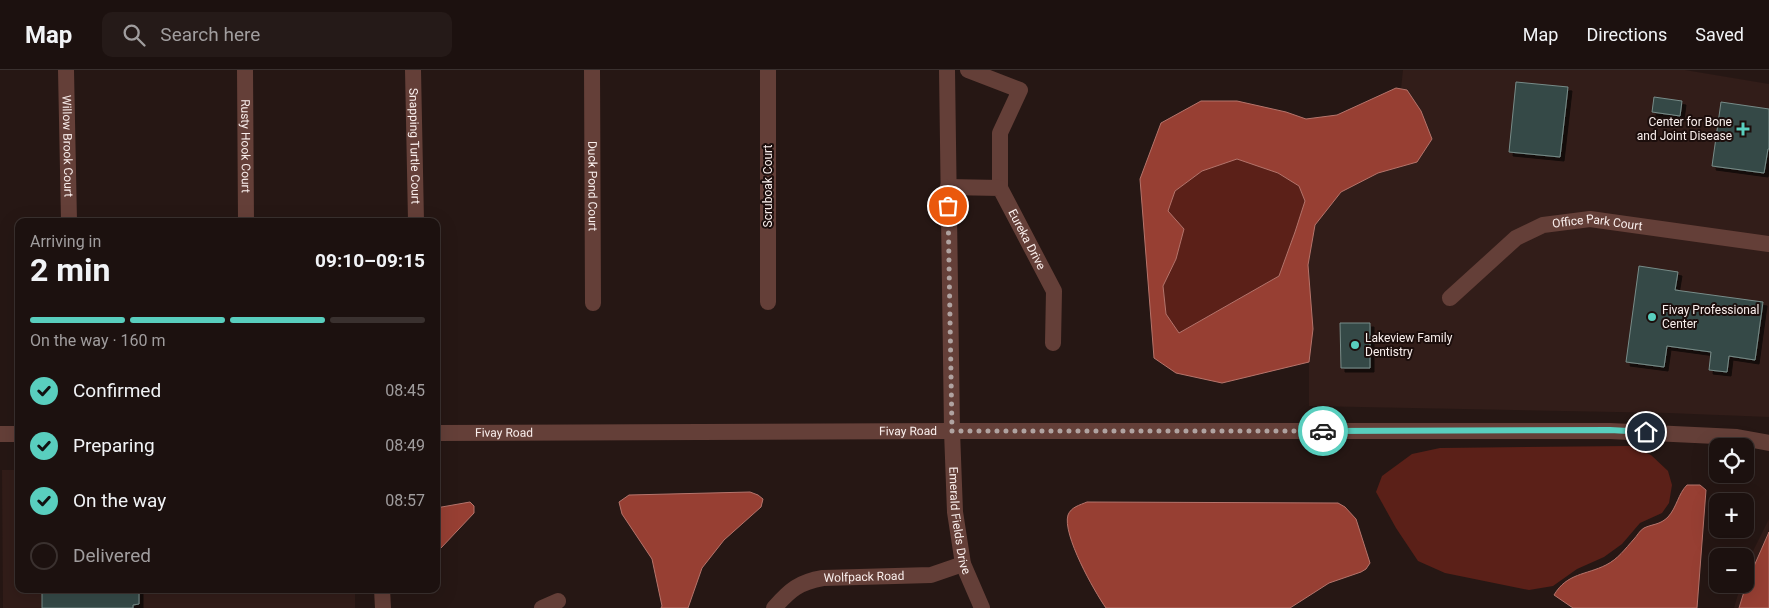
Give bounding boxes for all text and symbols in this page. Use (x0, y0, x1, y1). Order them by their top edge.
search box (102, 12, 452, 57)
text: Map (25, 21, 72, 49)
icon: search (120, 21, 148, 49)
text: Search here (160, 23, 260, 46)
text: Map (1523, 24, 1558, 45)
text: Directions (1586, 24, 1667, 45)
text: Saved (1695, 24, 1744, 45)
street label: Snapping Turtle Court (406, 88, 423, 204)
street label: Willow Brook Court (59, 95, 76, 197)
street label: Rusty Hook Court (238, 99, 253, 193)
place label: Center for Bone and Joint Disease (1637, 115, 1732, 143)
marker: Center for Bone and Joint Disease (1736, 122, 1750, 136)
street label: Duck Pond Court (585, 141, 600, 231)
street label: Scruboak Court (761, 145, 775, 227)
pin (927, 185, 969, 227)
icon: bag (934, 192, 962, 220)
street label: Eureka Drive (1005, 207, 1049, 272)
street label: Office Park Court (1551, 212, 1643, 233)
text: Arriving in (30, 232, 101, 251)
text: 09:10–09:15 (315, 249, 425, 272)
text: 2 min (30, 251, 110, 289)
place label: Fivay Professional Center (1662, 303, 1759, 331)
marker: Fivay Professional Center (1646, 311, 1658, 323)
text: On the way · 160 m (30, 331, 166, 350)
place label: Lakeview Family Dentistry (1365, 331, 1453, 359)
marker: Lakeview Family Dentistry (1349, 339, 1361, 351)
icon: check (30, 377, 58, 405)
text: Confirmed (73, 379, 161, 402)
text: 08:45 (385, 381, 425, 400)
courier (1298, 406, 1348, 456)
pin (1625, 411, 1667, 453)
icon: car (1309, 417, 1337, 445)
icon: home (1632, 418, 1660, 446)
street label: Fivay Road (879, 424, 937, 438)
street label: Fivay Road (475, 426, 533, 440)
icon: check (30, 432, 58, 460)
text: Preparing (73, 434, 155, 457)
text: 08:49 (385, 436, 425, 455)
map controls (1709, 438, 1754, 593)
button: locate (1709, 438, 1754, 483)
street label: Emerald Fields Drive (946, 466, 974, 577)
icon: check (30, 487, 58, 515)
text: On the way (73, 489, 166, 512)
text: 08:57 (385, 491, 425, 510)
button: + (1709, 493, 1754, 538)
text: Delivered (73, 544, 151, 567)
button: − (1709, 548, 1754, 593)
street label: Wolfpack Road (824, 569, 905, 585)

